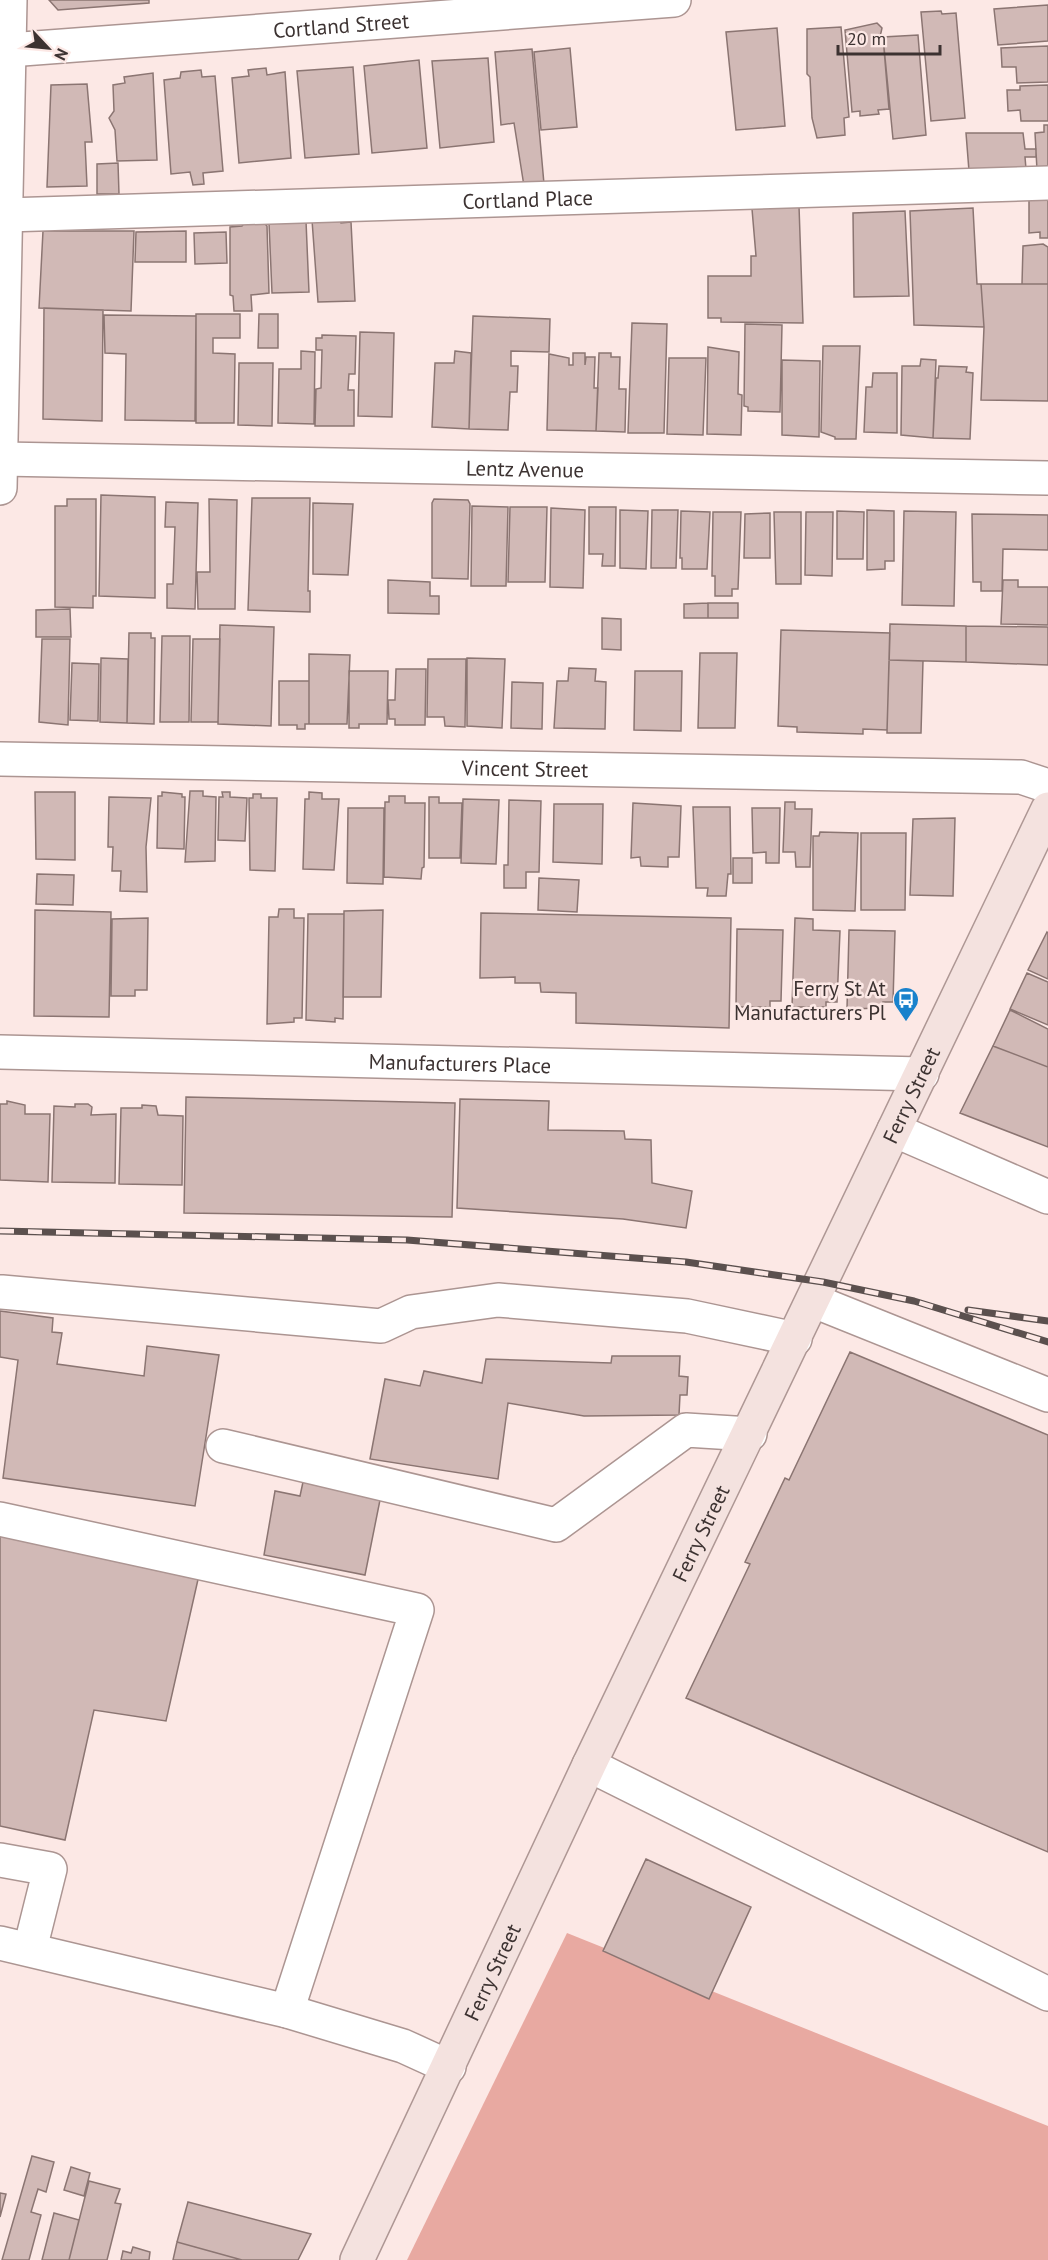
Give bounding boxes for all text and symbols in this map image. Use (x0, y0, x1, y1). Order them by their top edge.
street label: Cortland Street (272, 6, 410, 44)
north arrow (18, 18, 78, 78)
scale bar (838, 18, 940, 56)
text: 20 m (847, 27, 886, 50)
text: N (50, 45, 73, 64)
street label: Cortland Place (462, 183, 593, 214)
street label: Lentz Avenue (466, 454, 584, 483)
street label: Vincent Street (460, 754, 588, 783)
place label: Ferry St At Manufacturers Pl (734, 975, 886, 1026)
bus stop icon: Ferry St At Manufacturers Pl (891, 985, 921, 1023)
street label: Ferry Street (876, 1042, 945, 1148)
street label: Manufacturers Place (368, 1047, 551, 1079)
street label: Ferry Street (666, 1480, 735, 1586)
street label: Ferry Street (458, 1919, 526, 2025)

